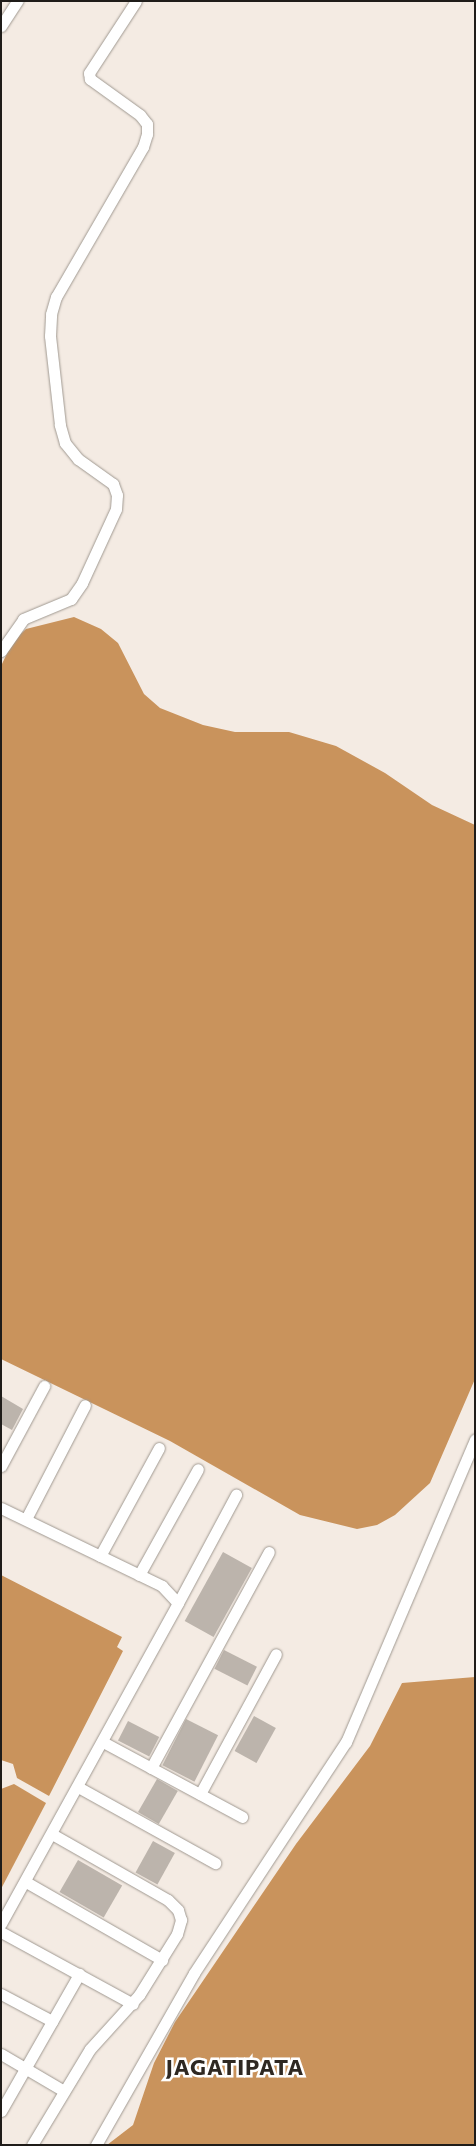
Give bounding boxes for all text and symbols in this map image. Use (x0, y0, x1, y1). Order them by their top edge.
district label: JAGATIPATA (165, 2054, 305, 2080)

